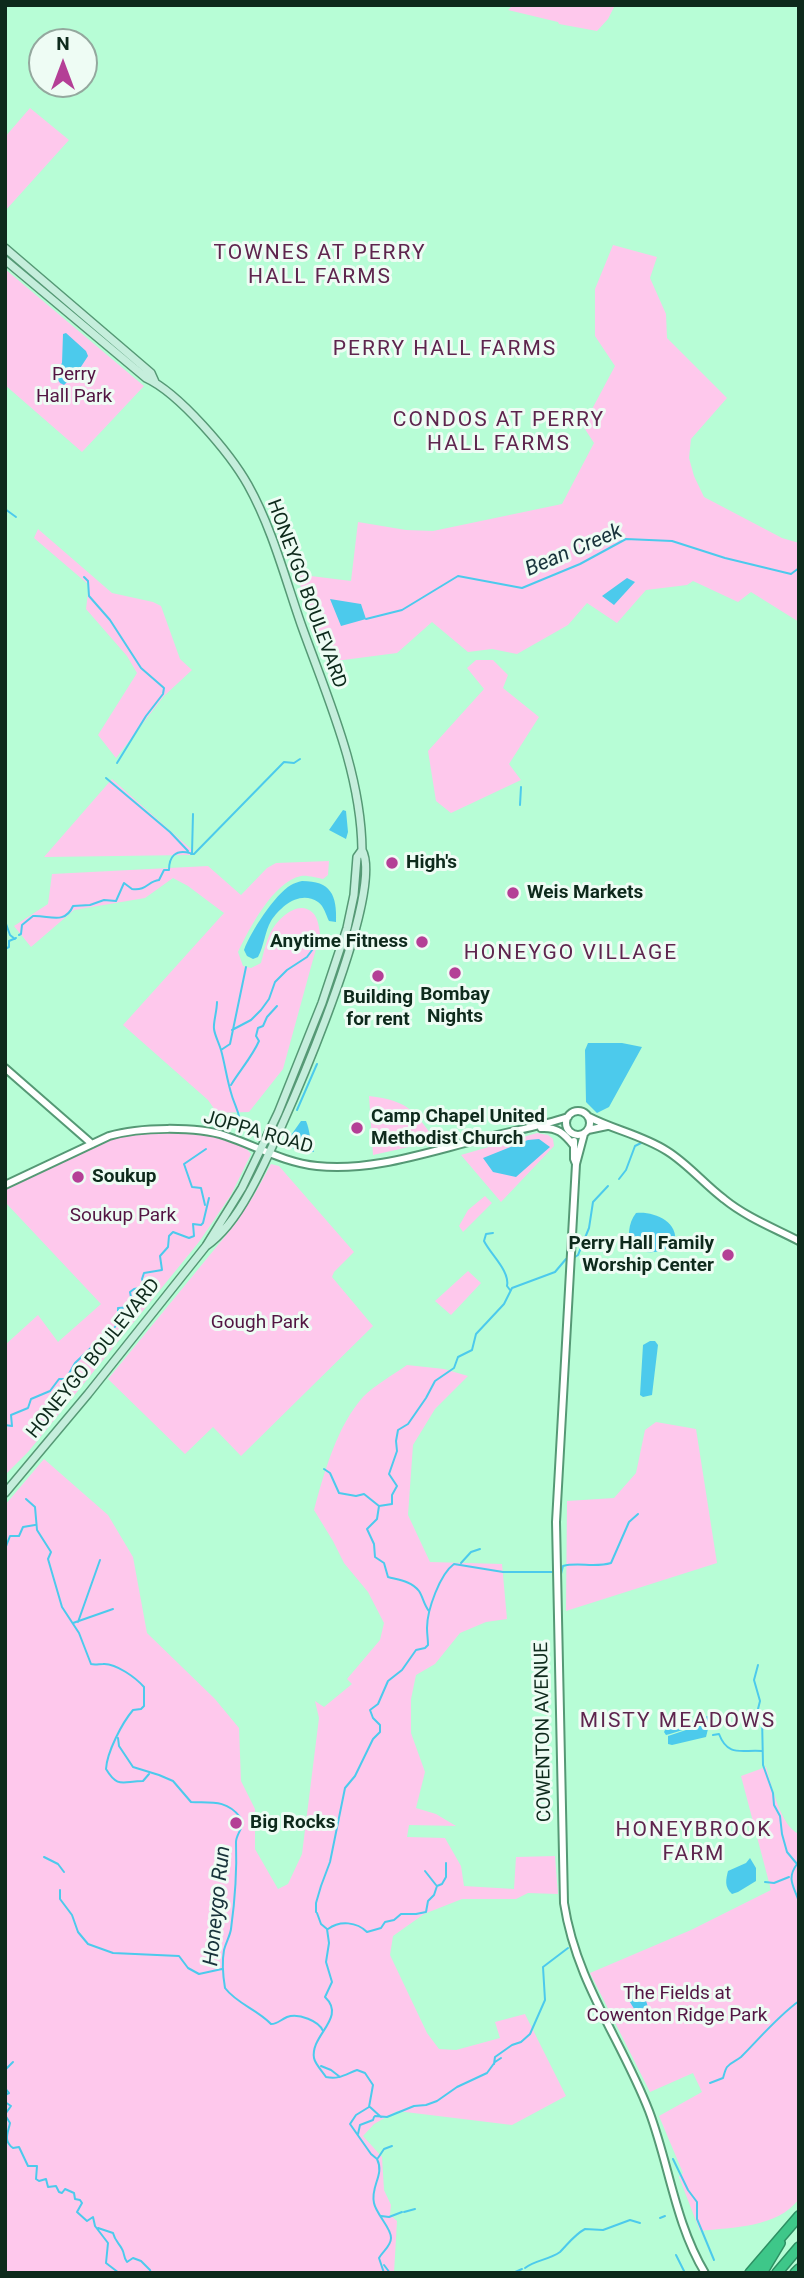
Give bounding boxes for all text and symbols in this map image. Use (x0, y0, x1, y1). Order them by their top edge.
north arrow (28, 28, 98, 98)
text: N (56, 32, 70, 55)
district label: TOWNES AT PERRY HALL FARMS (215, 241, 425, 291)
district label: PERRY HALL FARMS (335, 337, 555, 363)
park label: Perry Hall Park (36, 364, 112, 408)
district label: CONDOS AT PERRY HALL FARMS (395, 408, 603, 458)
street label: HONEYGO BOULEVARD (261, 497, 351, 691)
water label: Bean Creek (522, 519, 626, 583)
place label: High's (406, 852, 457, 874)
marker: High's (384, 855, 400, 871)
place label: Weis Markets (527, 882, 643, 904)
marker: Weis Markets (505, 885, 521, 901)
place label: Anytime Fitness (270, 931, 408, 953)
marker: Anytime Fitness (414, 934, 430, 950)
district label: HONEYGO VILLAGE (466, 941, 676, 967)
marker: Bombay Nights (447, 965, 463, 981)
marker: Building for rent (370, 968, 386, 984)
place label: Bombay Nights (420, 984, 490, 1028)
place label: Building for rent (343, 987, 413, 1031)
street label: JOPPA ROAD (201, 1106, 315, 1160)
place label: Camp Chapel United Methodist Church (371, 1106, 545, 1150)
marker: Camp Chapel United Methodist Church (349, 1120, 365, 1136)
place label: Soukup (92, 1166, 157, 1188)
marker: Soukup (70, 1169, 86, 1185)
park label: Soukup Park (70, 1205, 176, 1227)
place label: Perry Hall Family Worship Center (569, 1233, 714, 1277)
marker: Perry Hall Family Worship Center (720, 1247, 736, 1263)
street label: HONEYGO BOULEVARD (22, 1274, 166, 1444)
park label: Gough Park (211, 1312, 309, 1334)
street label: COWENTON AVENUE (531, 1642, 557, 1822)
district label: MISTY MEADOWS (581, 1709, 775, 1735)
place label: Big Rocks (250, 1812, 335, 1834)
marker: Big Rocks (228, 1815, 244, 1831)
district label: HONEYBROOK FARM (617, 1818, 771, 1868)
water label: Honeygo Run (199, 1845, 237, 1967)
park label: The Fields at Cowenton Ridge Park (587, 1983, 767, 2027)

